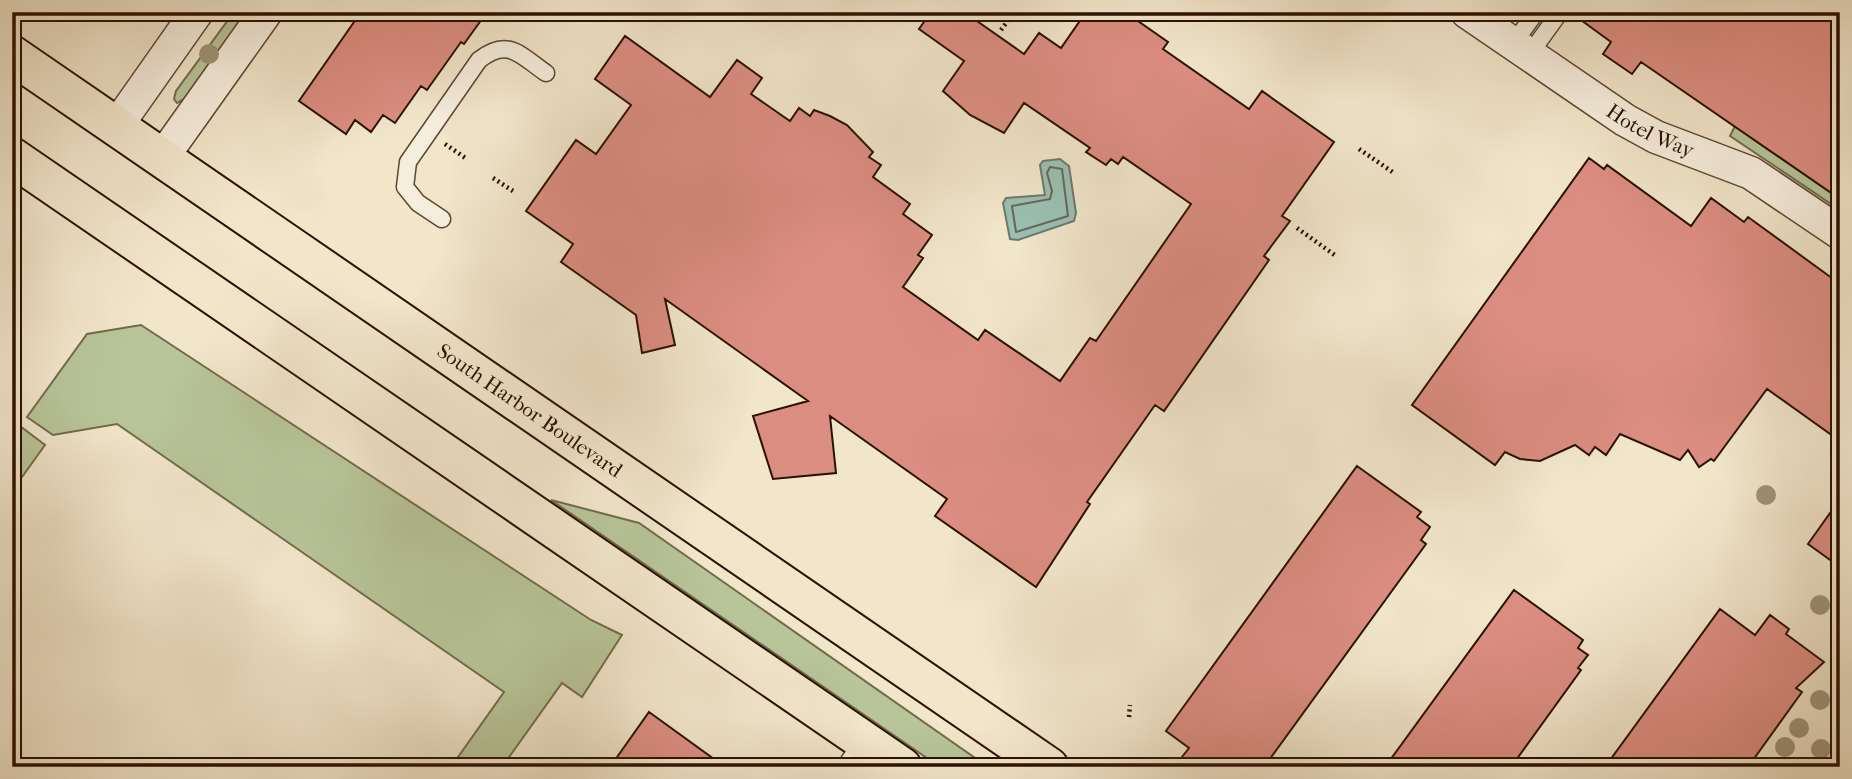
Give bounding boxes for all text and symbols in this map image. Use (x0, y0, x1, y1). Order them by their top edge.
street label: Hotel Way (1602, 99, 1698, 163)
street label: South Harbor Boulevard (433, 339, 627, 483)

